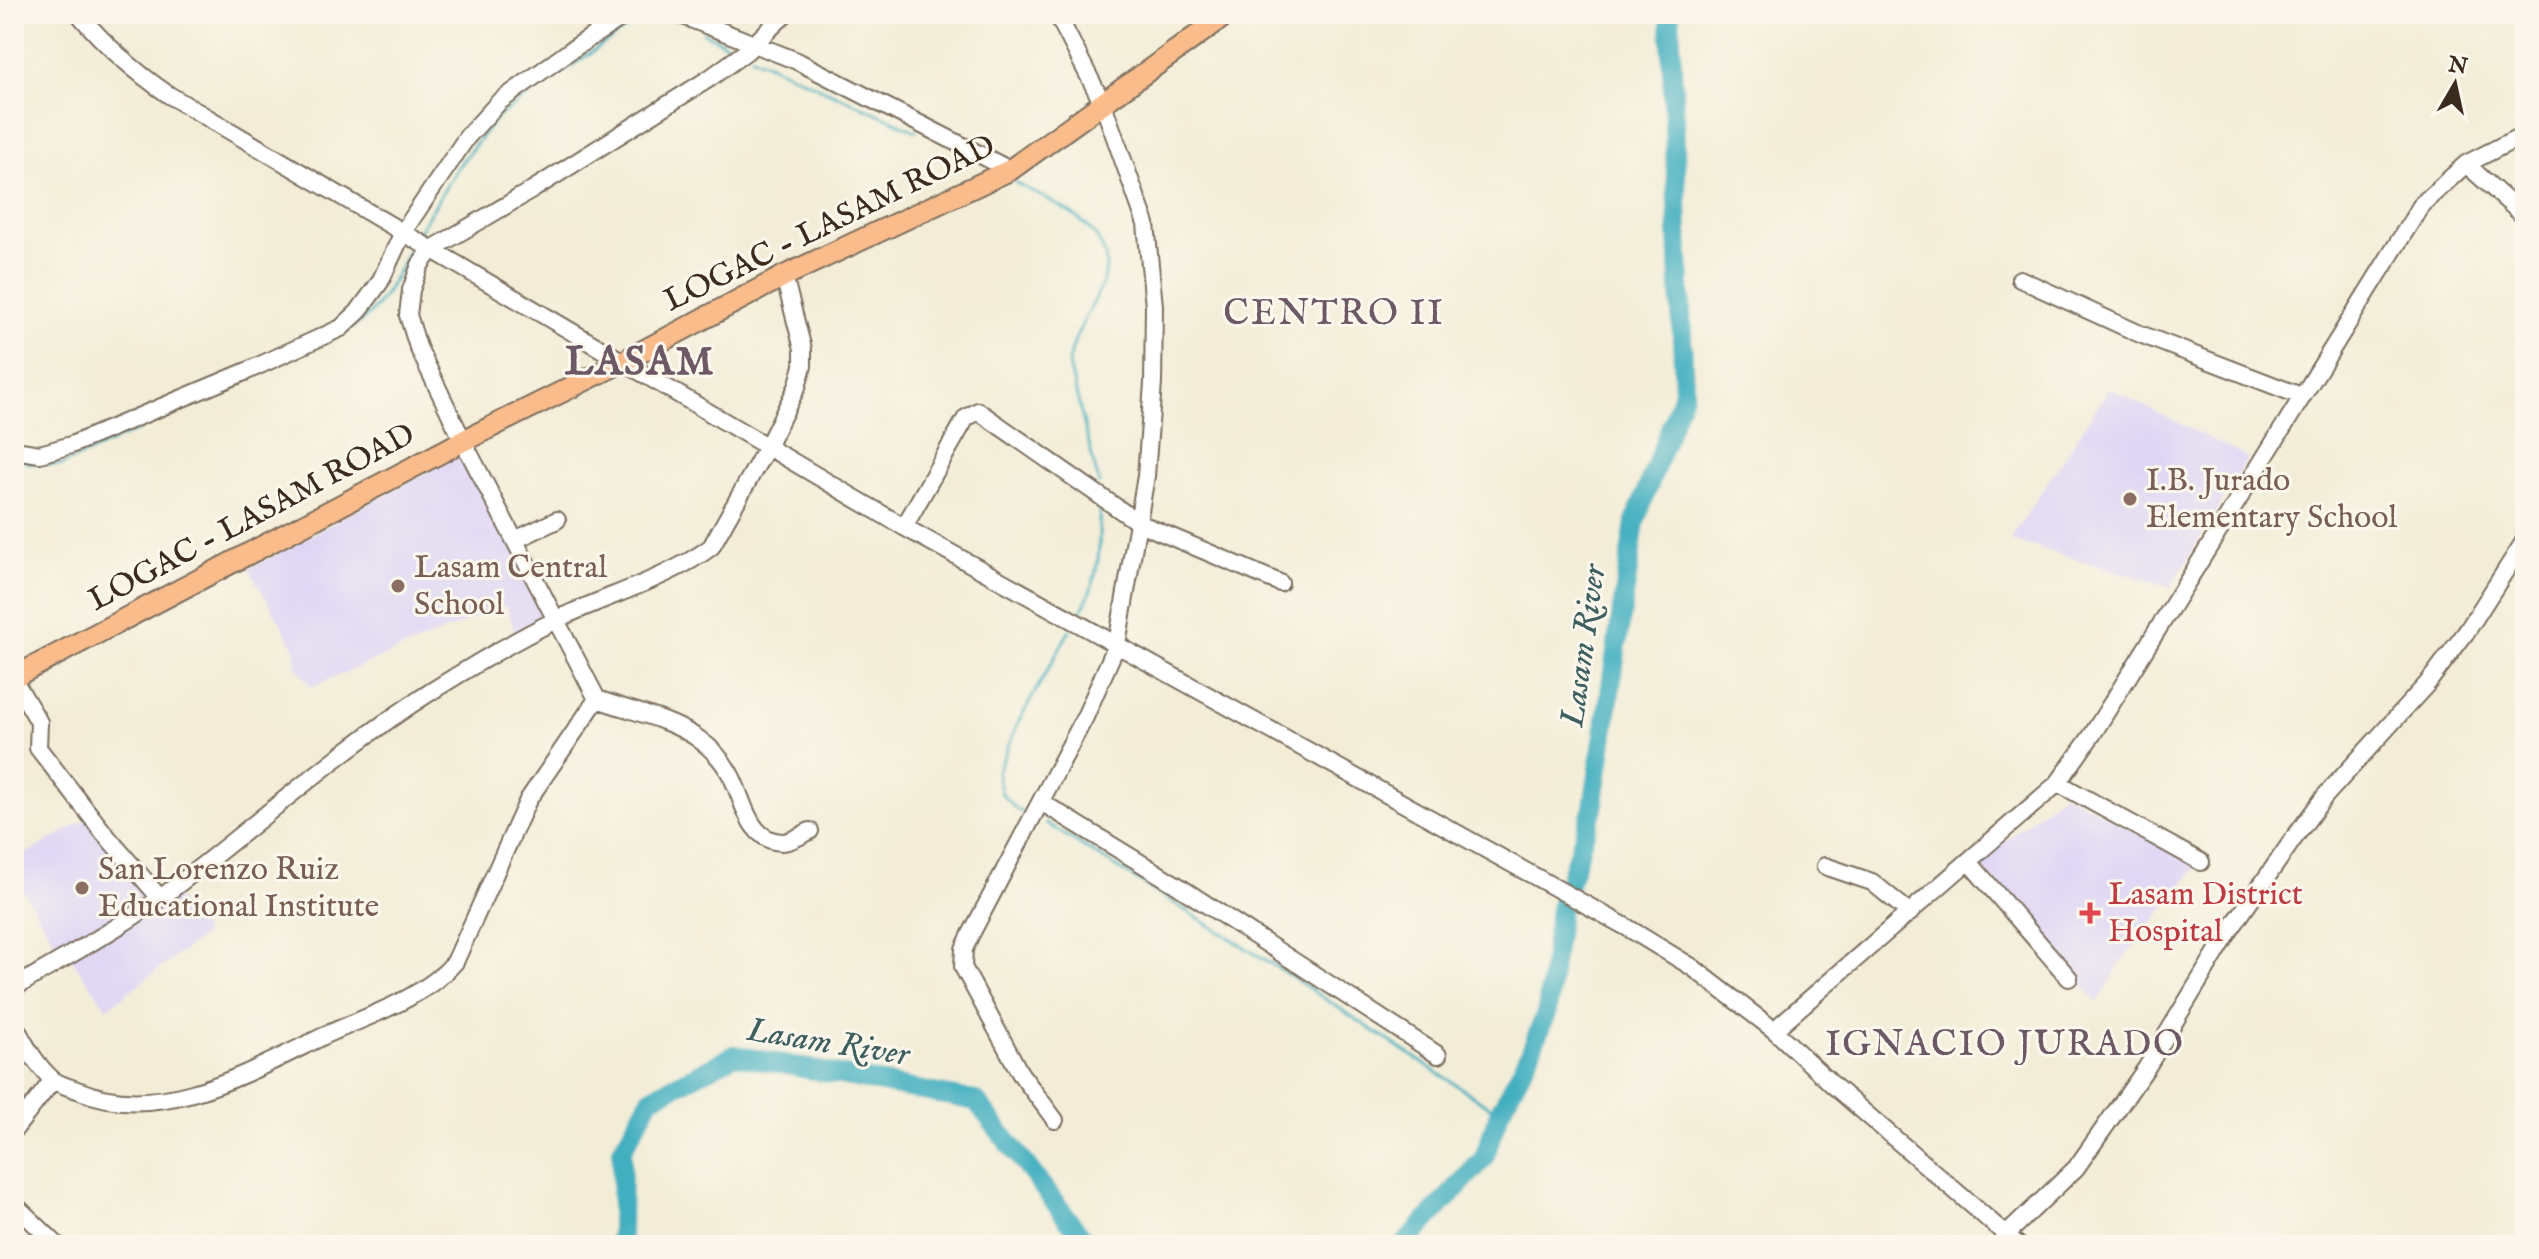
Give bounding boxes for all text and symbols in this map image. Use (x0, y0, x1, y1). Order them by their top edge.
north arrow (2415, 44, 2495, 124)
text: N (2445, 51, 2469, 82)
street label: LOGAC - LASAM ROAD (658, 126, 1002, 322)
district label: CENTRO II (1223, 291, 1445, 337)
district label: LASAM (565, 338, 715, 389)
street label: LOGAC - LASAM ROAD (82, 415, 422, 621)
place label: I.B. Jurado Elementary School (2146, 461, 2397, 539)
marker: I.B. Jurado Elementary School (2121, 490, 2139, 508)
place label: Lasam Central School (414, 548, 607, 626)
water label: Lasam River (1551, 561, 1617, 731)
marker: Lasam Central School (389, 577, 407, 595)
place label: San Lorenzo Ruiz Educational Institute (98, 850, 379, 928)
place label: Lasam District Hospital (2108, 875, 2303, 953)
marker: San Lorenzo Ruiz Educational Institute (73, 879, 91, 897)
marker: Lasam District Hospital (2079, 902, 2101, 924)
water label: Lasam River (743, 1009, 914, 1077)
district label: IGNACIO JURADO (1825, 1022, 2185, 1068)

